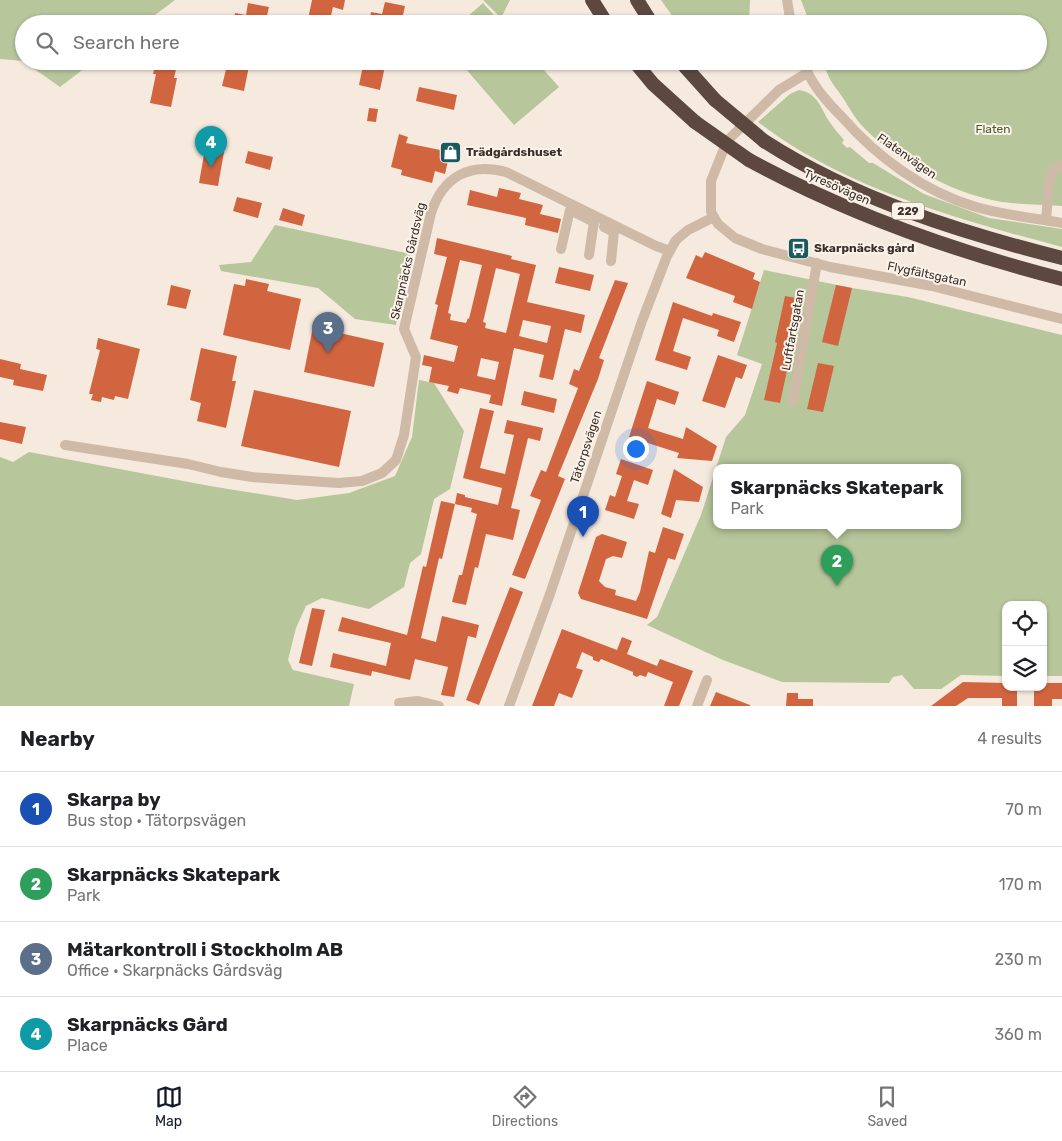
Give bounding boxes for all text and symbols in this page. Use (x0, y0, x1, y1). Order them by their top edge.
search box (15, 15, 1047, 70)
icon: search (33, 29, 61, 57)
text: Search here (73, 31, 180, 54)
park label: Flaten (975, 122, 1011, 136)
pin: 4 (195, 126, 227, 167)
street label: Flatenvägen (875, 130, 939, 182)
shop icon: Trädgårdshuset (438, 140, 462, 164)
place label: Trädgårdshuset (466, 145, 562, 159)
street label: Tyresövägen (802, 166, 872, 208)
street label: Skarpnäcks Gårdsväg (388, 201, 428, 321)
road number: 229 (892, 202, 924, 220)
bus stop icon: Skarpnäcks gård (786, 236, 810, 260)
place label: Skarpnäcks gård (814, 241, 915, 255)
street label: Flygfältsgatan (886, 259, 968, 289)
street label: Luftfartsgatan (779, 288, 807, 372)
pin: 3 (312, 312, 344, 353)
street label: Tätorpsvägen (568, 409, 604, 485)
your location (623, 436, 649, 462)
popup (713, 464, 961, 529)
text: Skarpnäcks Skatepark (730, 476, 944, 499)
pin: 1 (567, 496, 599, 537)
text: Park (730, 499, 764, 518)
pin: 2 (821, 545, 853, 586)
map controls (1002, 601, 1047, 691)
button: locate (1002, 601, 1047, 646)
button: layers (1002, 646, 1047, 691)
text: Nearby (20, 726, 95, 751)
text: 4 results (977, 729, 1042, 748)
text: Skarpa by (67, 788, 161, 811)
text: 1 (32, 800, 40, 819)
text: 70 m (1005, 800, 1042, 819)
text: Bus stop · Tätorpsvägen (67, 811, 246, 830)
text: Skarpnäcks Skatepark (67, 863, 280, 886)
text: 2 (31, 875, 41, 894)
text: 170 m (999, 875, 1042, 894)
text: Park (67, 886, 100, 905)
text: Mätarkontroll i Stockholm AB (67, 938, 343, 961)
text: 3 (31, 950, 41, 969)
text: 230 m (995, 950, 1042, 969)
text: Office · Skarpnäcks Gårdsväg (67, 961, 282, 980)
text: Skarpnäcks Gård (67, 1013, 228, 1036)
text: 4 (31, 1025, 41, 1044)
text: 360 m (994, 1025, 1042, 1044)
text: Place (67, 1036, 108, 1055)
tab: Map (155, 1083, 183, 1130)
tab: Directions (492, 1083, 558, 1130)
tab: Saved (867, 1083, 907, 1130)

